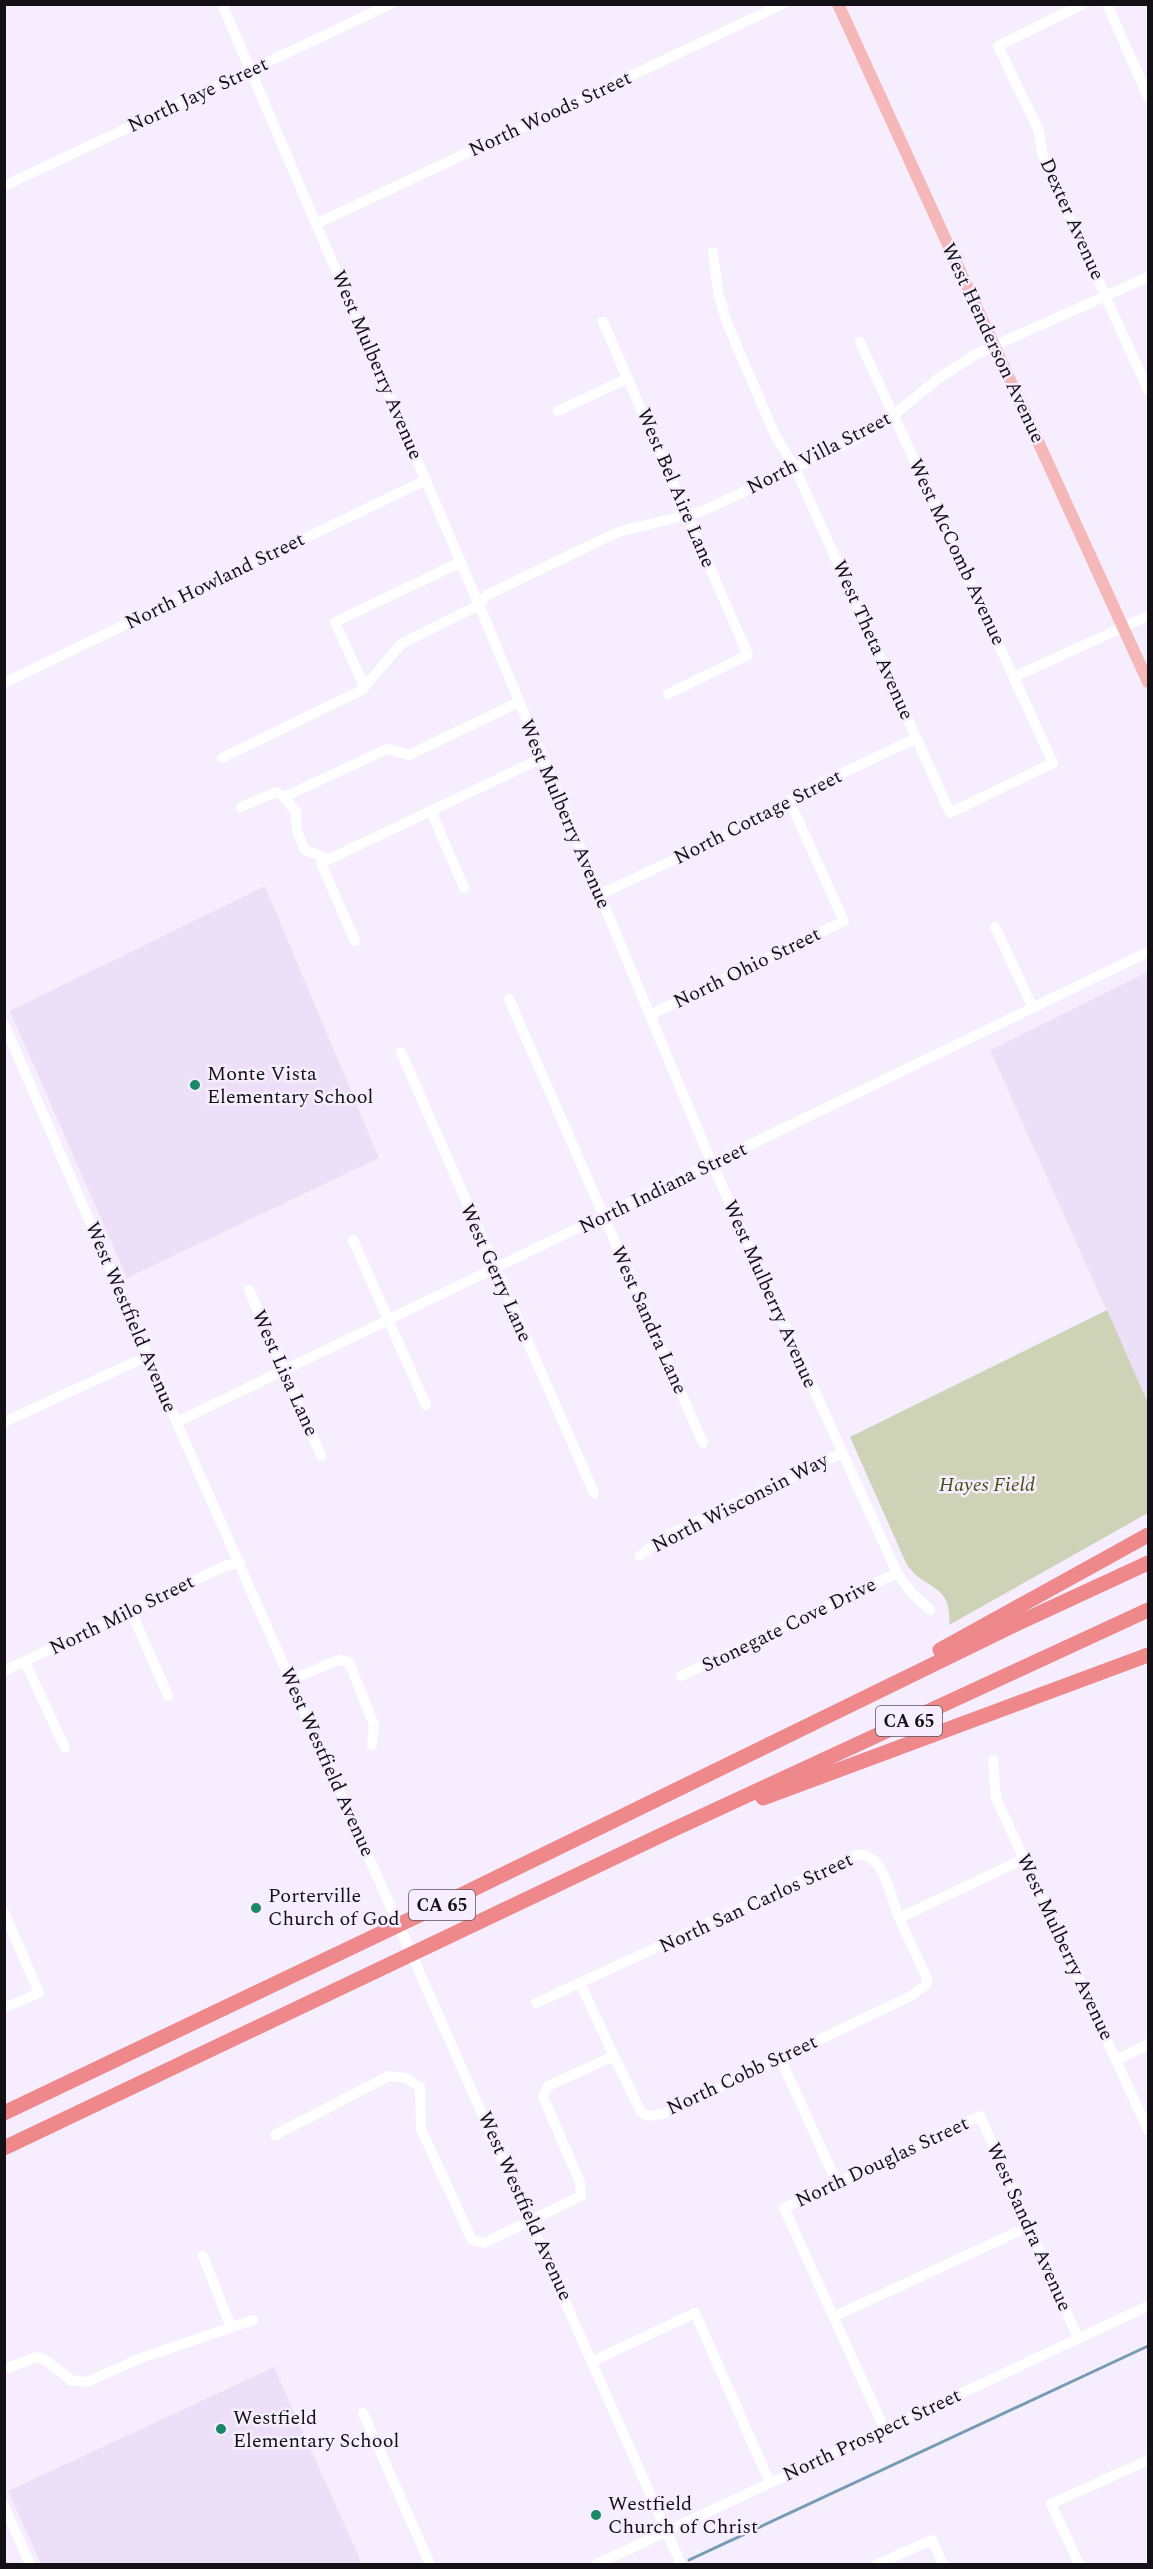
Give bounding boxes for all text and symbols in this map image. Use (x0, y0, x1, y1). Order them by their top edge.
street label: North Jaye Street (123, 49, 273, 141)
street label: North Woods Street (464, 63, 636, 165)
street label: Dexter Avenue (1032, 153, 1112, 285)
street label: West Henderson Avenue (933, 238, 1053, 448)
street label: West Mulberry Avenue (323, 266, 431, 464)
street label: West Bel Aire Lane (629, 403, 723, 573)
street label: North Villa Street (742, 404, 896, 502)
street label: West McComb Avenue (901, 454, 1013, 650)
street label: North Howland Street (120, 524, 310, 638)
street label: West Theta Avenue (824, 555, 922, 725)
street label: West Mulberry Avenue (511, 715, 619, 913)
street label: North Cottage Street (669, 762, 847, 872)
street label: North Ohio Street (668, 919, 826, 1017)
place label: Monte Vista Elementary School (207, 1059, 373, 1112)
marker: Monte Vista Elementary School (188, 1078, 202, 1092)
street label: North Indiana Street (574, 1134, 752, 1242)
street label: West Mulberry Avenue (715, 1195, 825, 1393)
street label: West Gerry Lane (452, 1199, 540, 1347)
street label: West Westfield Avenue (77, 1217, 185, 1417)
street label: West Sandra Lane (603, 1241, 695, 1399)
street label: West Lisa Lane (244, 1305, 326, 1441)
street label: North Wisconsin Way (646, 1445, 835, 1561)
park label: Hayes Field (939, 1470, 1035, 1500)
street label: North Milo Street (44, 1567, 200, 1663)
street label: Stonegate Cove Drive (697, 1570, 881, 1680)
street label: West Westfield Avenue (272, 1662, 382, 1862)
road number: CA 65 (876, 1706, 942, 1736)
street label: North San Carlos Street (654, 1845, 858, 1961)
street label: West Mulberry Avenue (1008, 1849, 1122, 2045)
place label: Porterville Church of God (268, 1881, 400, 1934)
road number: CA 65 (409, 1890, 475, 1920)
marker: Porterville Church of God (249, 1901, 263, 1915)
street label: North Cobb Street (662, 2027, 822, 2123)
street label: West Westfield Avenue (470, 2106, 580, 2306)
street label: North Douglas Street (790, 2109, 974, 2215)
street label: West Sandra Avenue (978, 2138, 1080, 2316)
street label: North Prospect Street (778, 2380, 966, 2490)
place label: Westfield Elementary School (233, 2403, 399, 2456)
marker: Westfield Elementary School (214, 2422, 228, 2436)
place label: Westfield Church of Christ (608, 2489, 758, 2542)
marker: Westfield Church of Christ (589, 2508, 603, 2522)

